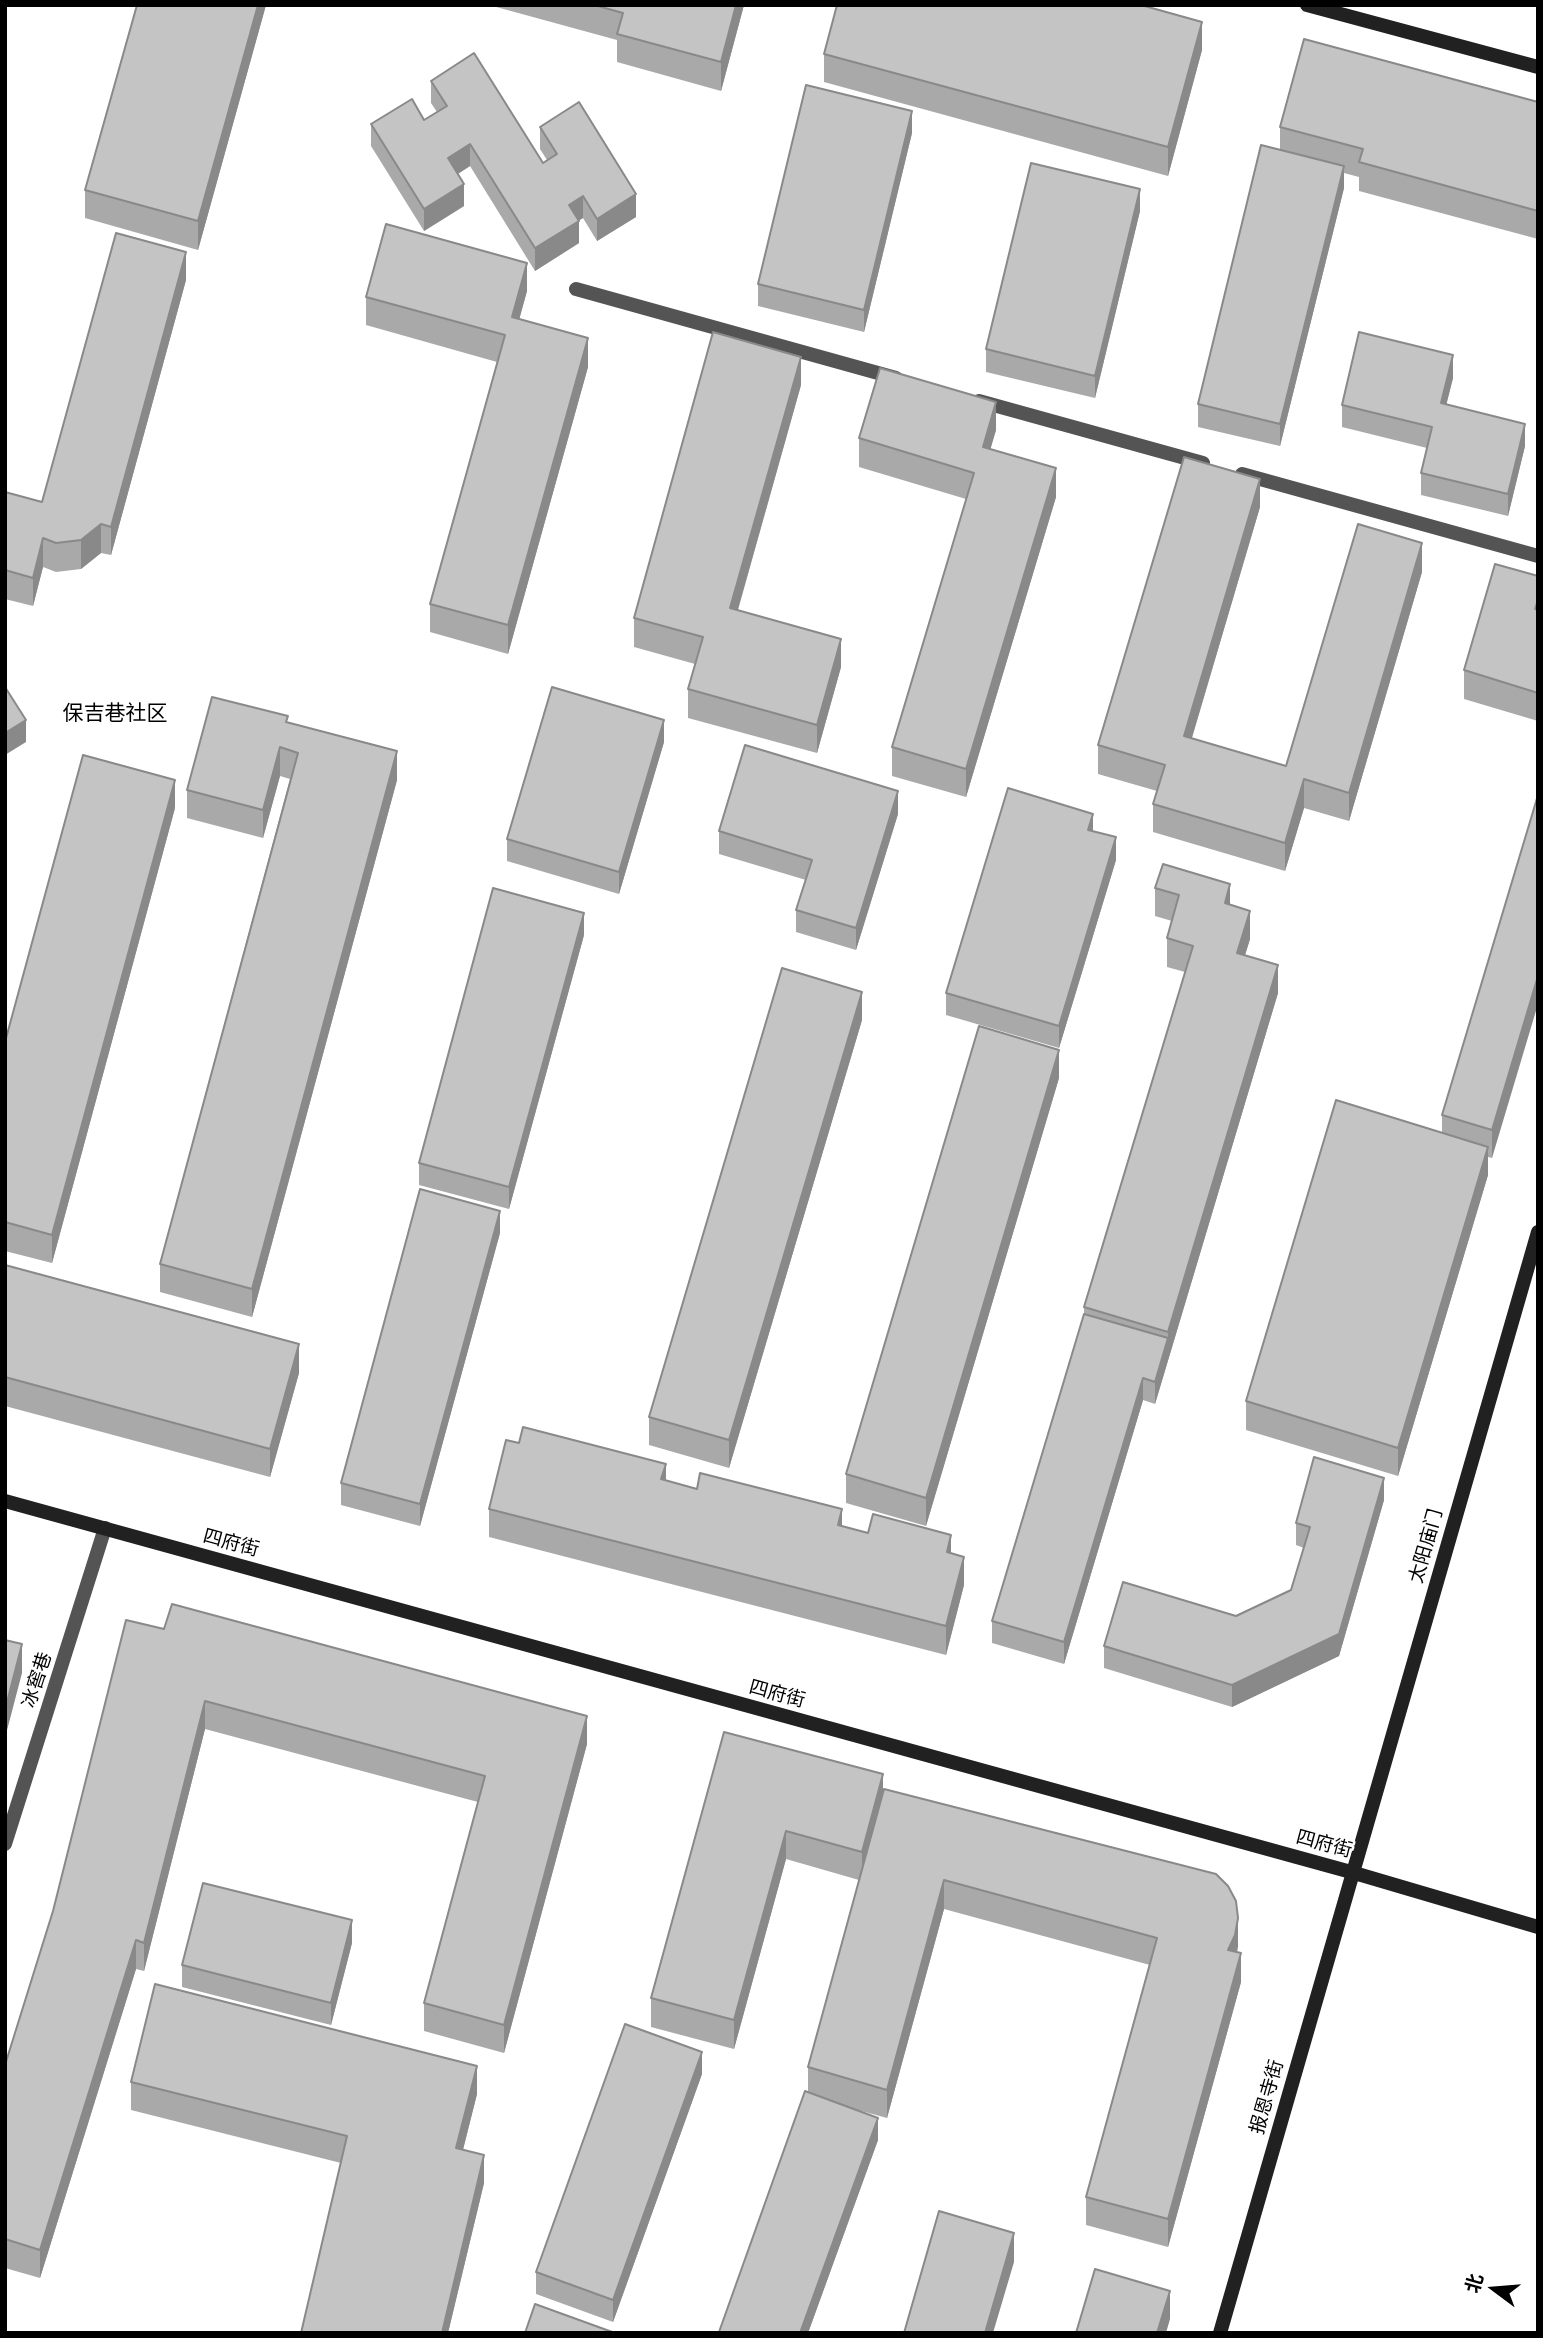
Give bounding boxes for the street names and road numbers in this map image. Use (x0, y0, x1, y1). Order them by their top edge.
street label: 太阳庙门 (1405, 1506, 1447, 1586)
street label: 四府街 (201, 1525, 261, 1561)
street label: 冰窖巷 (17, 1649, 57, 1711)
street label: 四府街 (747, 1676, 807, 1712)
street label: 四府街 (1294, 1826, 1354, 1862)
street label: 报恩寺街 (1246, 2057, 1288, 2137)

